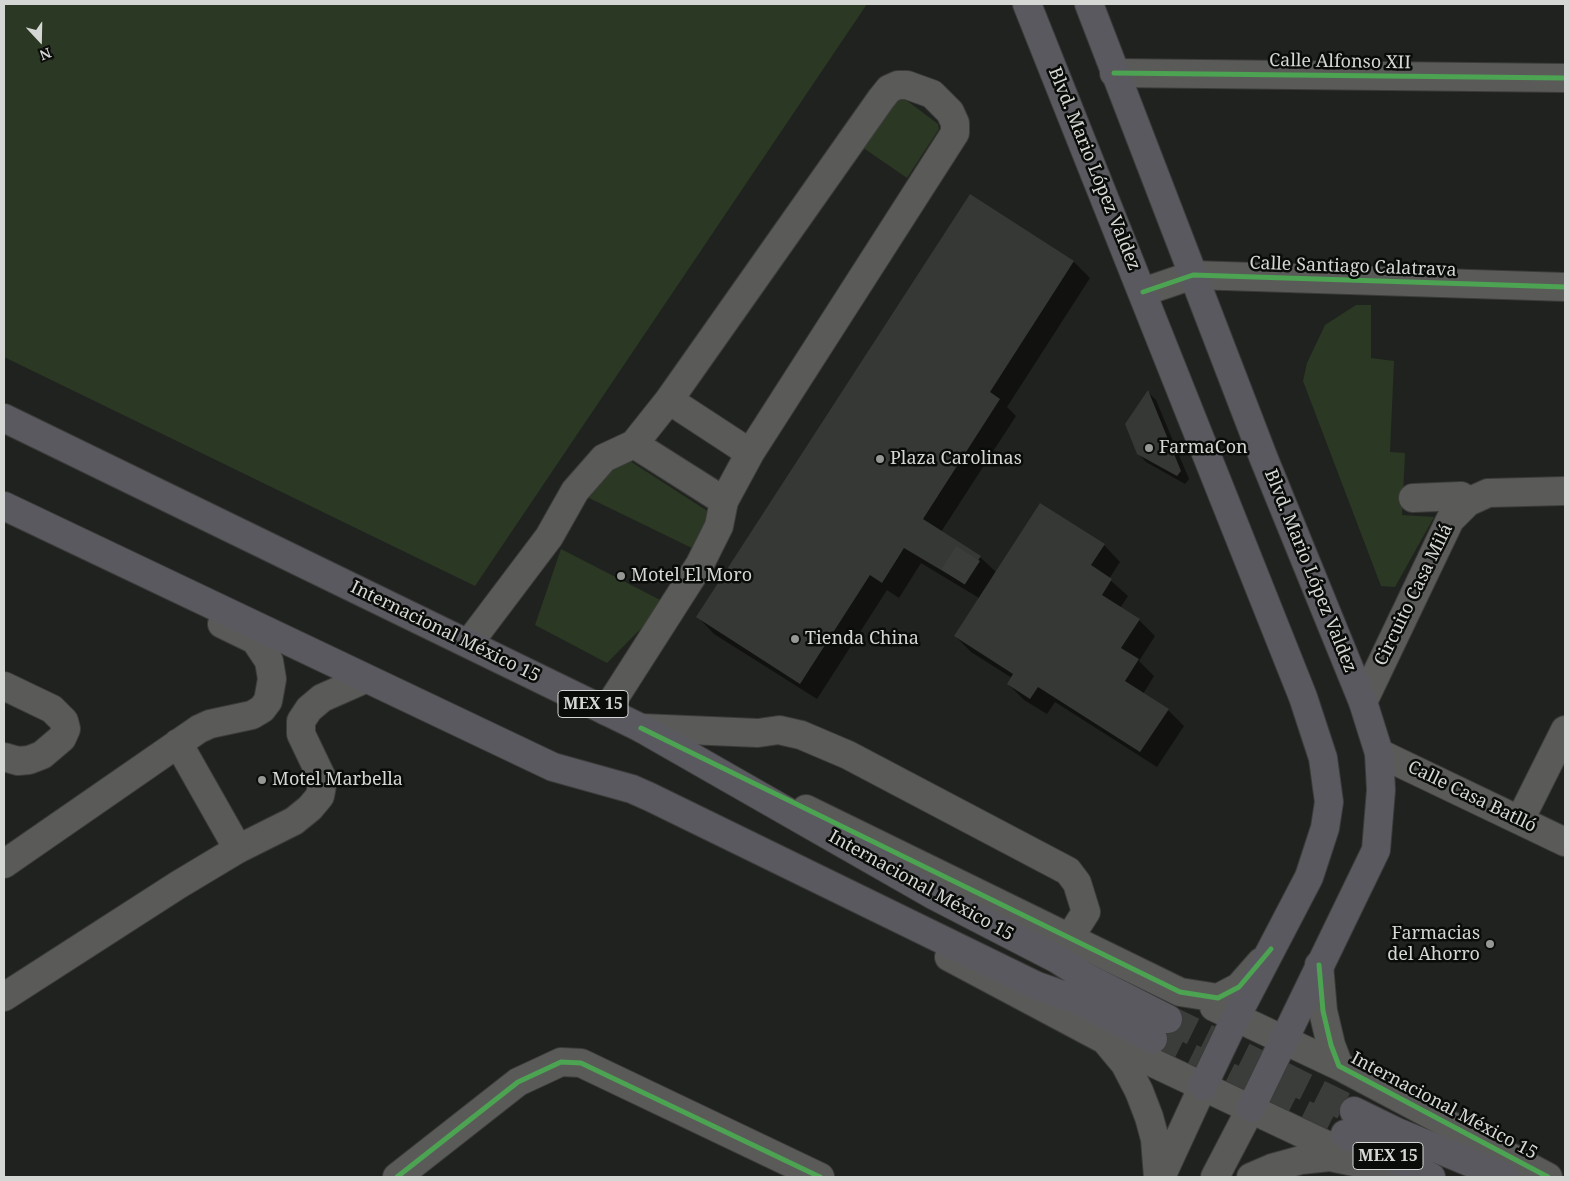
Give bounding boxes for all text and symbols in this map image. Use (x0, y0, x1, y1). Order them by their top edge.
north arrow (15, 15, 65, 65)
text: N (37, 44, 54, 65)
street label: Calle Alfonso XII (1269, 50, 1411, 74)
street label: Blvd. Mario López Valdez (1043, 64, 1145, 274)
street label: Calle Santiago Calatrava (1249, 253, 1457, 281)
place label: FarmaCon (1159, 437, 1248, 459)
marker: FarmaCon (1143, 442, 1155, 454)
place label: Plaza Carolinas (890, 448, 1022, 470)
marker: Plaza Carolinas (874, 453, 886, 465)
street label: Blvd. Mario López Valdez (1259, 466, 1361, 676)
street label: Circuito Casa Milá (1370, 521, 1458, 669)
place label: Motel El Moro (631, 565, 752, 587)
marker: Motel El Moro (615, 570, 627, 582)
street label: Internacional México 15 (347, 577, 543, 687)
place label: Tienda China (805, 628, 919, 650)
marker: Tienda China (789, 633, 801, 645)
road number: MEX 15 (558, 691, 628, 718)
street label: Calle Casa Batlló (1404, 756, 1540, 838)
place label: Motel Marbella (272, 769, 403, 791)
marker: Motel Marbella (256, 774, 268, 786)
street label: Internacional México 15 (825, 826, 1017, 946)
place label: Farmacias del Ahorro (1387, 923, 1480, 966)
marker: Farmacias del Ahorro (1484, 938, 1496, 950)
street label: Internacional México 15 (1347, 1048, 1541, 1164)
road number: MEX 15 (1353, 1142, 1423, 1170)

